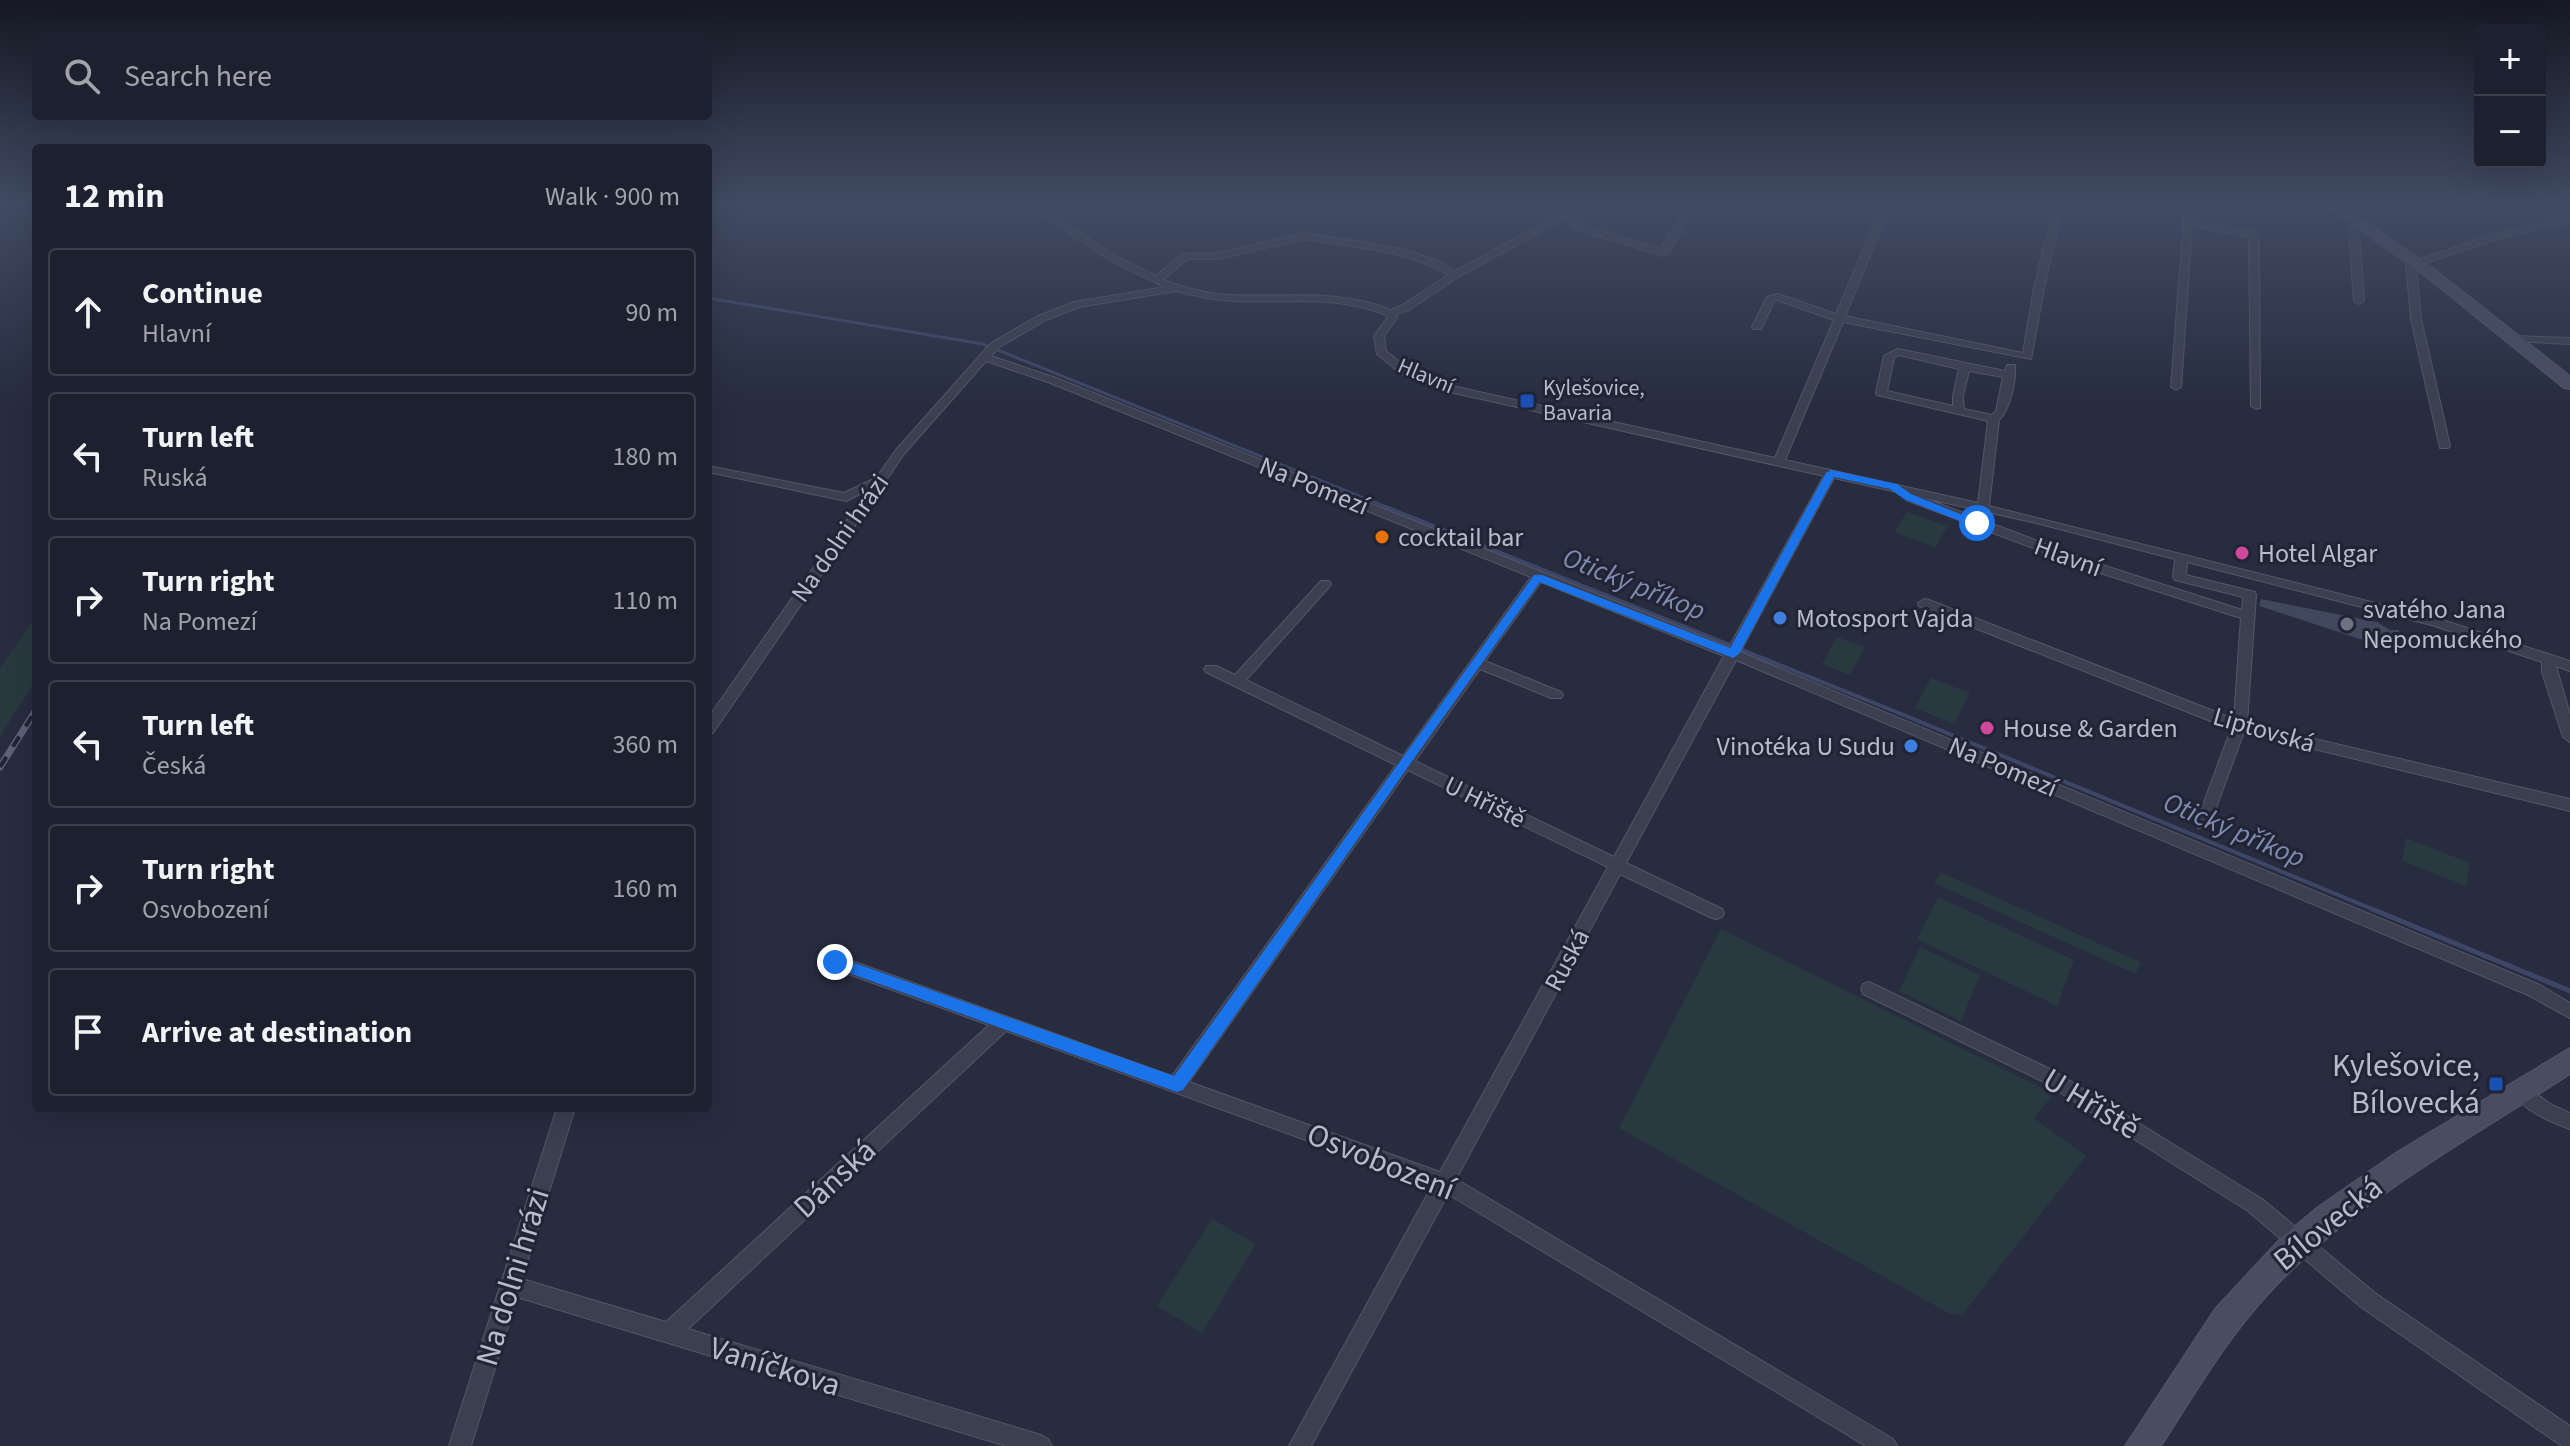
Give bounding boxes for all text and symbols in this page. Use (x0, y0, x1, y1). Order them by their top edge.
map controls (2474, 24, 2546, 168)
button: + (2474, 24, 2546, 96)
search box (32, 32, 712, 120)
icon: search (60, 54, 104, 98)
text: Search here (124, 55, 272, 98)
button: − (2474, 96, 2546, 168)
text: 12 min (64, 172, 165, 221)
text: Walk · 900 m (545, 178, 680, 215)
text: Continue (142, 272, 263, 315)
icon: ahead (66, 290, 110, 334)
text: 90 m (625, 294, 678, 331)
text: Hlavní (142, 315, 211, 352)
street label: Hlavní (1393, 350, 1460, 402)
place label: Kylešovice, Bavaria (1543, 372, 1645, 429)
marker: Kylešovice, Bavaria (1518, 392, 1536, 410)
text: Turn left (142, 416, 254, 459)
icon: left (66, 434, 110, 478)
text: 180 m (612, 438, 678, 475)
street label: Na Pomezí (1254, 447, 1376, 525)
text: Ruská (142, 459, 208, 496)
street label: Na dolni hrázi (782, 466, 898, 610)
route start (1959, 505, 1995, 541)
place label: cocktail bar (1398, 519, 1524, 556)
marker: cocktail bar (1373, 528, 1391, 546)
street label: Hlavní (2029, 528, 2108, 587)
place label: Hotel Algar (2258, 535, 2378, 572)
water label: Otický příkop (1557, 537, 1711, 631)
marker: Hotel Algar (2233, 544, 2251, 562)
text: Turn right (142, 560, 274, 603)
icon: right (66, 578, 110, 622)
text: 110 m (612, 582, 678, 619)
place label: svatého Jana Nepomuckého (2363, 591, 2522, 658)
place label: Motosport Vajda (1796, 600, 1973, 637)
text: Na Pomezí (142, 603, 257, 640)
marker: Motosport Vajda (1771, 609, 1789, 627)
marker: svatého Jana Nepomuckého (2338, 615, 2356, 633)
street label: Liptovská (2209, 698, 2319, 762)
text: Turn left (142, 704, 254, 747)
place label: House & Garden (2003, 710, 2178, 747)
marker: House & Garden (1978, 719, 1996, 737)
icon: left (66, 722, 110, 766)
text: 360 m (612, 726, 678, 763)
street label: Na Pomezí (1943, 727, 2065, 807)
place label: Vinotéka U Sudu (1717, 728, 1895, 765)
marker: Vinotéka U Sudu (1902, 737, 1920, 755)
text: Česká (142, 747, 206, 784)
street label: U Hřiště (1438, 767, 1532, 837)
water label: Otický příkop (2157, 782, 2311, 878)
text: Turn right (142, 848, 274, 891)
icon: right (66, 866, 110, 910)
text: 160 m (612, 870, 678, 907)
text: Osvobození (142, 891, 269, 928)
street label: Ruská (1535, 922, 1599, 998)
route end (817, 944, 853, 980)
icon: arrive (66, 1010, 110, 1054)
text: Arrive at destination (142, 1011, 412, 1054)
place label: Kylešovice, Bílovecká (2332, 1043, 2480, 1126)
street label: U Hřiště (2034, 1057, 2148, 1151)
marker: Kylešovice, Bílovecká (2487, 1075, 2505, 1093)
street label: Osvobození (1300, 1111, 1463, 1213)
street label: Dánská (783, 1129, 887, 1229)
street label: Bílovecká (2263, 1166, 2393, 1282)
street label: Na dolni hrázi (464, 1182, 562, 1372)
street label: Vaníčkova (704, 1325, 846, 1409)

